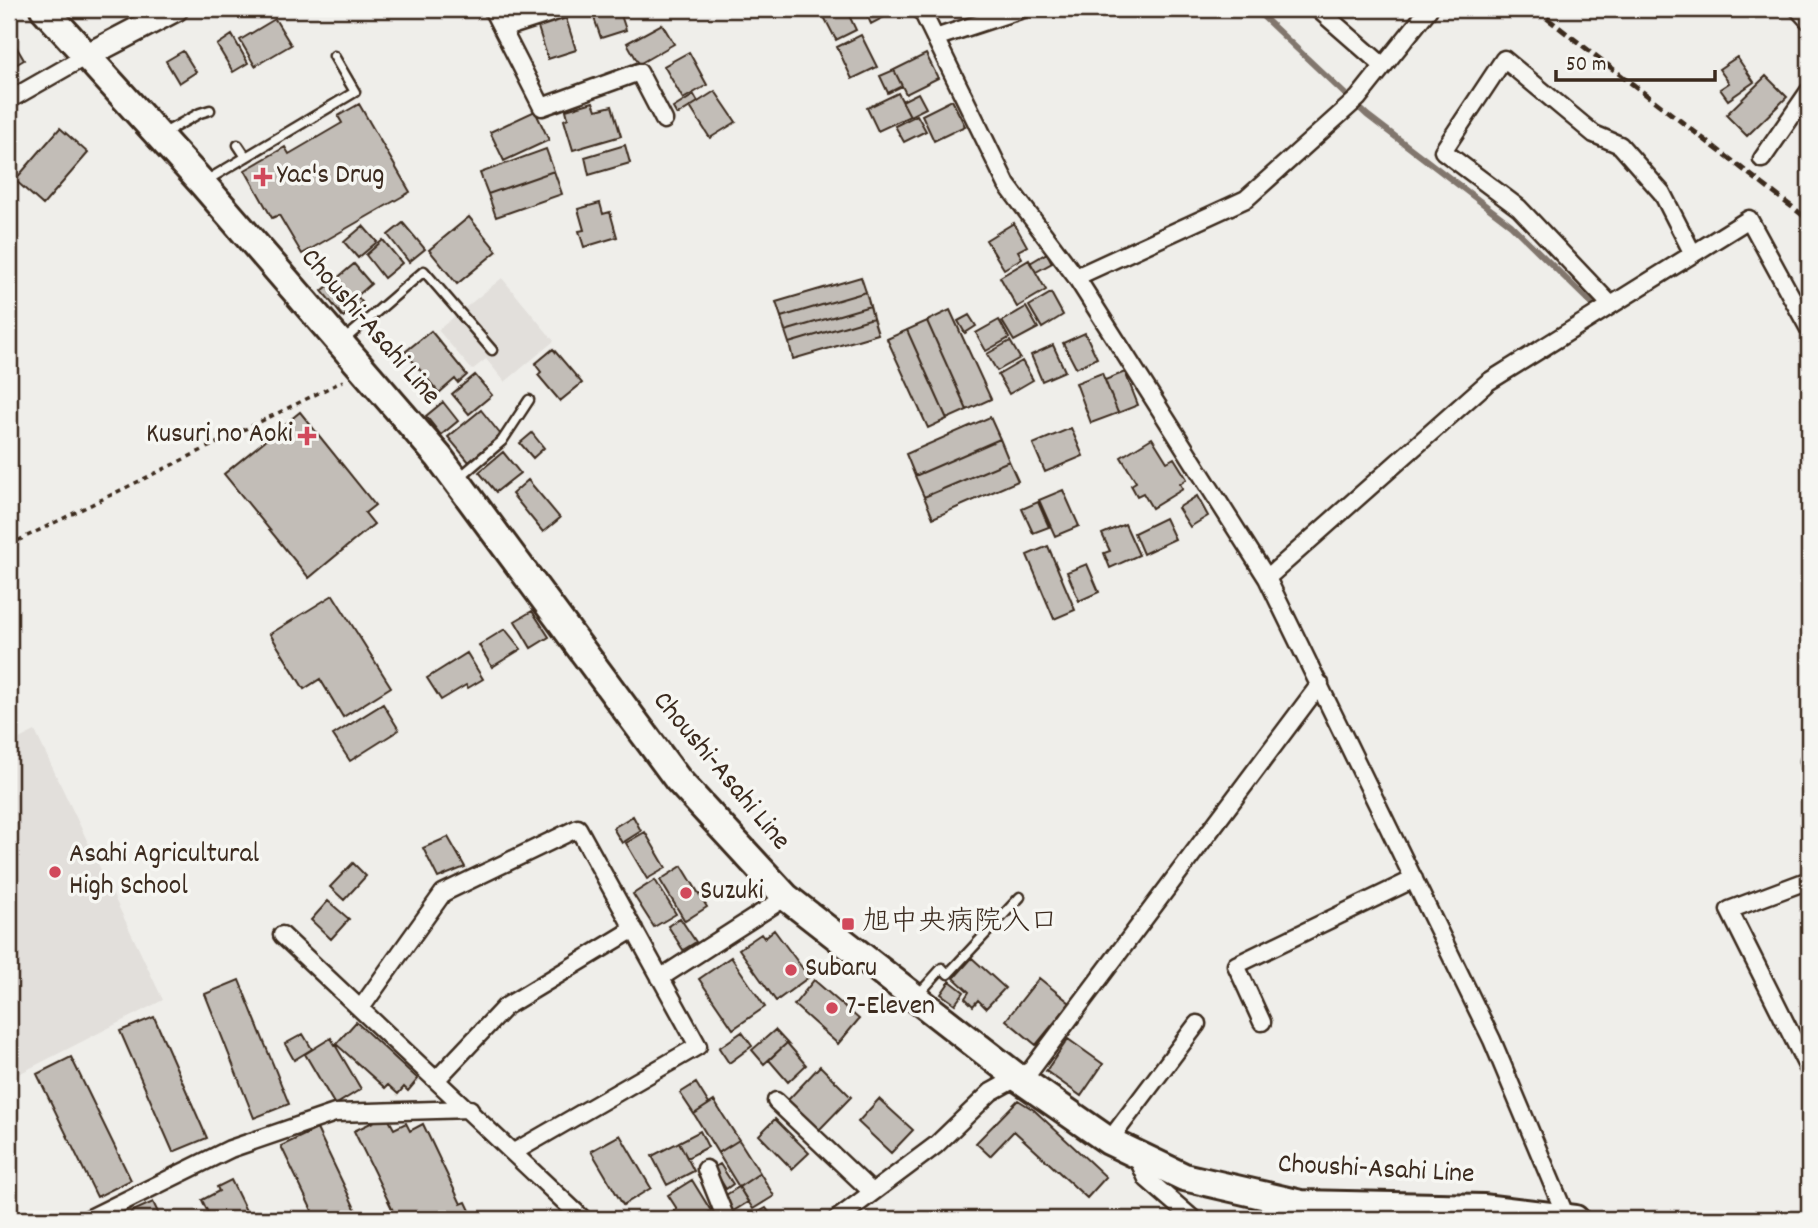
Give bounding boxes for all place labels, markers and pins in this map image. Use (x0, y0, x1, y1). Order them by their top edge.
place label: Yac's Drug (277, 157, 385, 197)
marker: Yac's Drug (255, 169, 271, 185)
place label: Kusuri no Aoki (146, 416, 293, 456)
marker: Kusuri no Aoki (299, 428, 315, 444)
place label: Asahi Agricultural High School (69, 836, 260, 908)
marker: Asahi Agricultural High School (47, 864, 63, 880)
place label: Suzuki (700, 873, 764, 913)
marker: Suzuki (678, 885, 694, 901)
place label: 旭中央病院入口 (862, 904, 1058, 944)
marker: 旭中央病院入口 (840, 916, 856, 932)
place label: Subaru (805, 950, 877, 990)
marker: Subaru (783, 962, 799, 978)
place label: 7-Eleven (846, 988, 935, 1028)
marker: 7-Eleven (824, 1000, 840, 1016)

